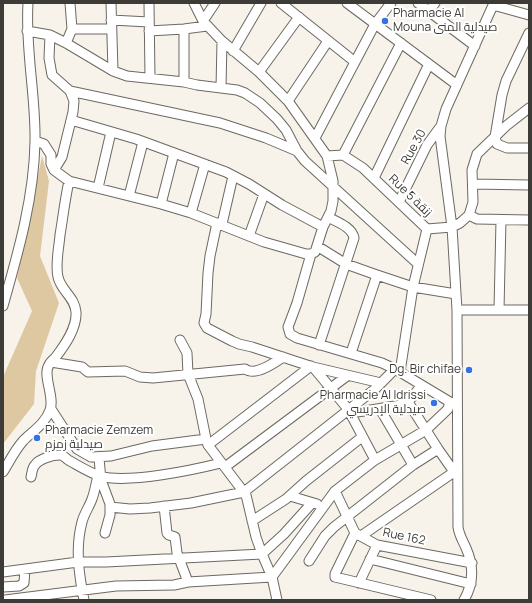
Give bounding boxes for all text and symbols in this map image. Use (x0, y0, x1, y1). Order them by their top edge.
place label: Pharmacie Al Mouna صيدلية المنى (393, 7, 497, 35)
marker: Pharmacie Al Mouna صيدلية المنى (380, 16, 390, 26)
street label: Rue 30 (398, 127, 430, 167)
street label: Rue 5 زنقة (385, 172, 435, 220)
place label: Dg. Bir chifae (389, 363, 461, 377)
marker: Dg. Bir chifae (464, 365, 474, 375)
place label: Pharmacie Al Idrissi صيدلية الإدريسي (320, 389, 426, 417)
marker: Pharmacie Al Idrissi صيدلية الإدريسي (429, 398, 439, 408)
place label: Pharmacie Zemzem صيدلية زمزم (45, 424, 153, 452)
marker: Pharmacie Zemzem صيدلية زمزم (32, 433, 42, 443)
street label: Rue 162 (381, 525, 427, 549)

